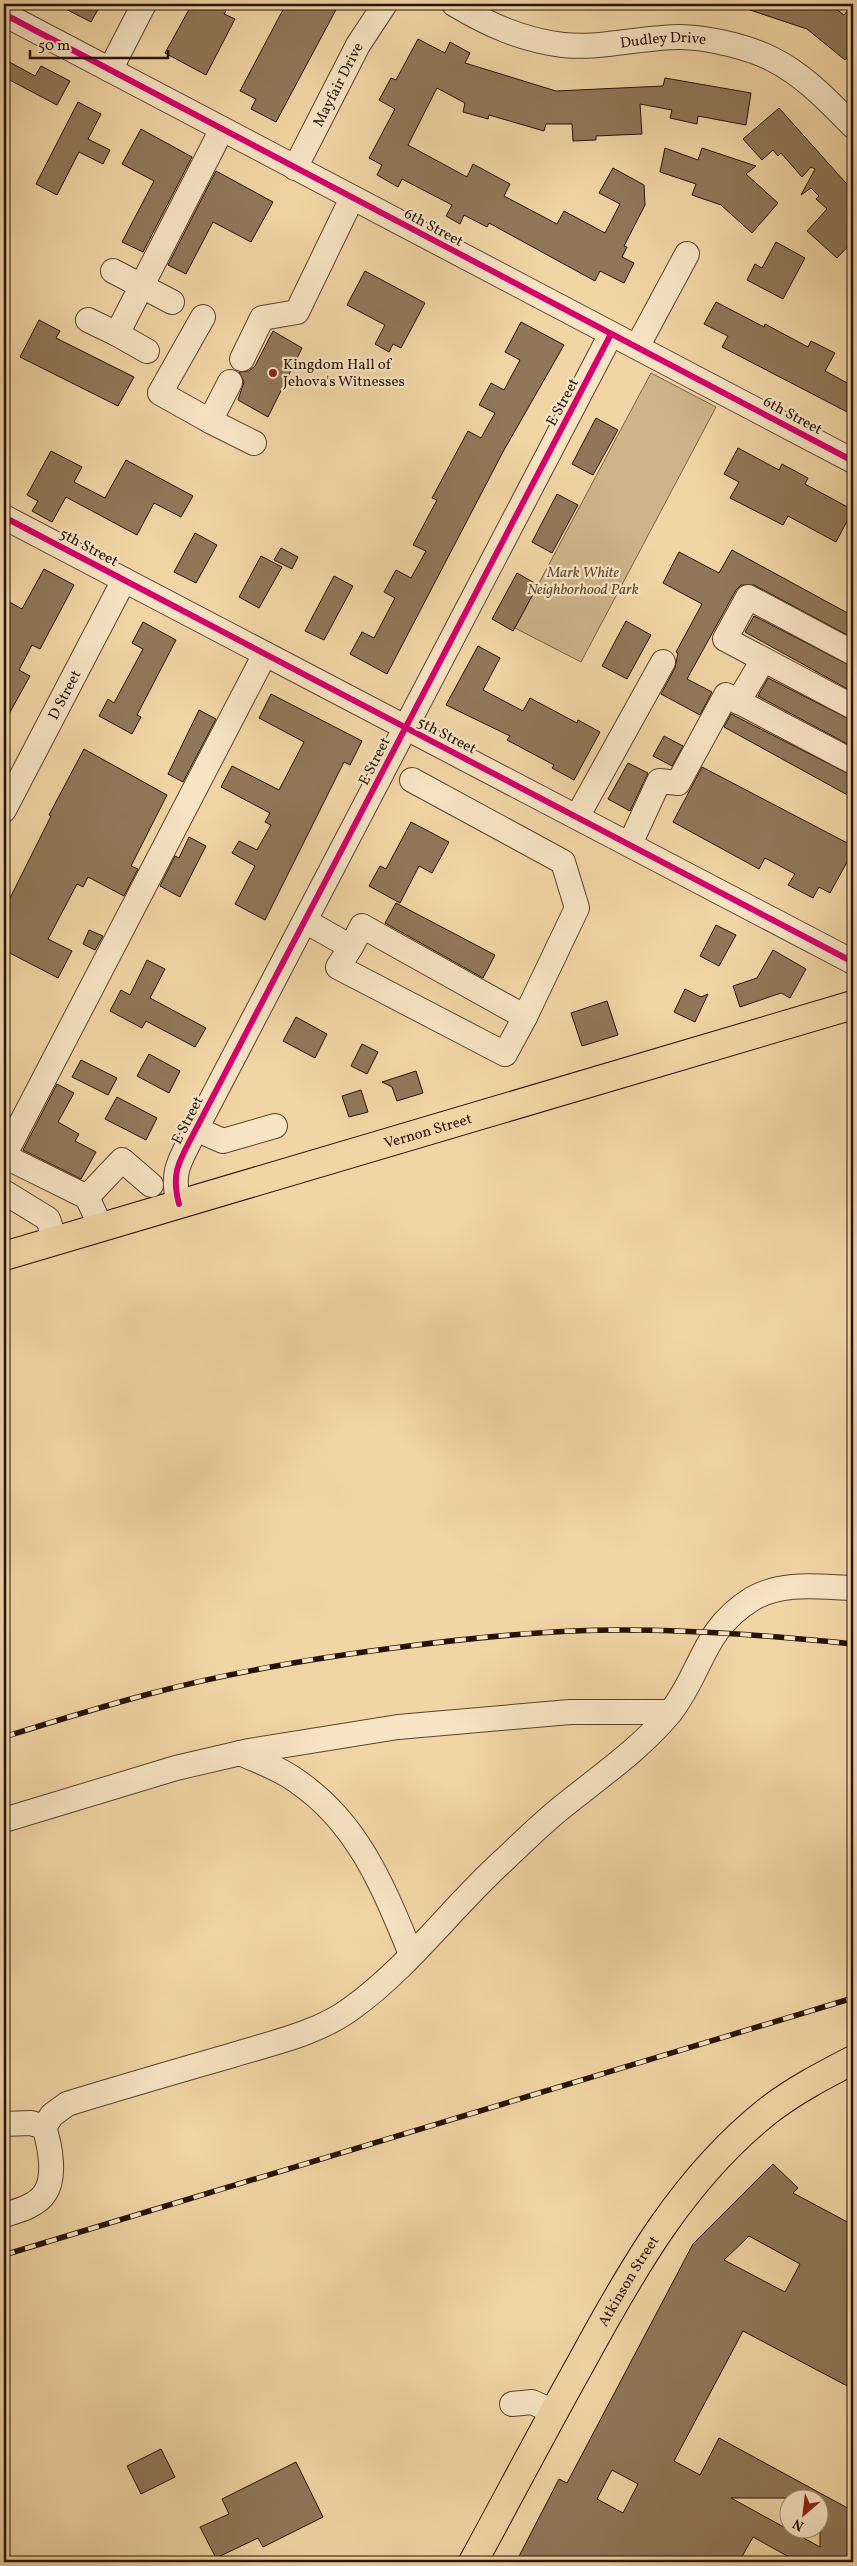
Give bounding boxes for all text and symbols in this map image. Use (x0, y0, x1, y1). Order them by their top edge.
scale bar (30, 28, 168, 60)
street label: Dudley Drive (619, 28, 708, 55)
text: 50 m (38, 36, 70, 57)
street label: Mayfair Drive (309, 39, 370, 131)
street label: 6th Street (400, 204, 467, 253)
place label: Kingdom Hall of Jehova's Witnesses (283, 355, 405, 393)
marker: Kingdom Hall of Jehova's Witnesses (267, 367, 279, 379)
street label: E Street (542, 375, 585, 430)
street label: 6th Street (759, 392, 826, 441)
street label: 5th Street (55, 524, 121, 573)
park label: Mark White Neighborhood Park (527, 563, 639, 601)
street label: D Street (44, 667, 87, 724)
street label: 5th Street (413, 713, 479, 760)
street label: E Street (354, 734, 396, 789)
street label: E Street (167, 1093, 209, 1148)
street label: Vernon Street (382, 1109, 475, 1155)
street label: Atkinson Street (594, 2232, 665, 2331)
north arrow (780, 2488, 830, 2538)
text: N (790, 2513, 808, 2535)

